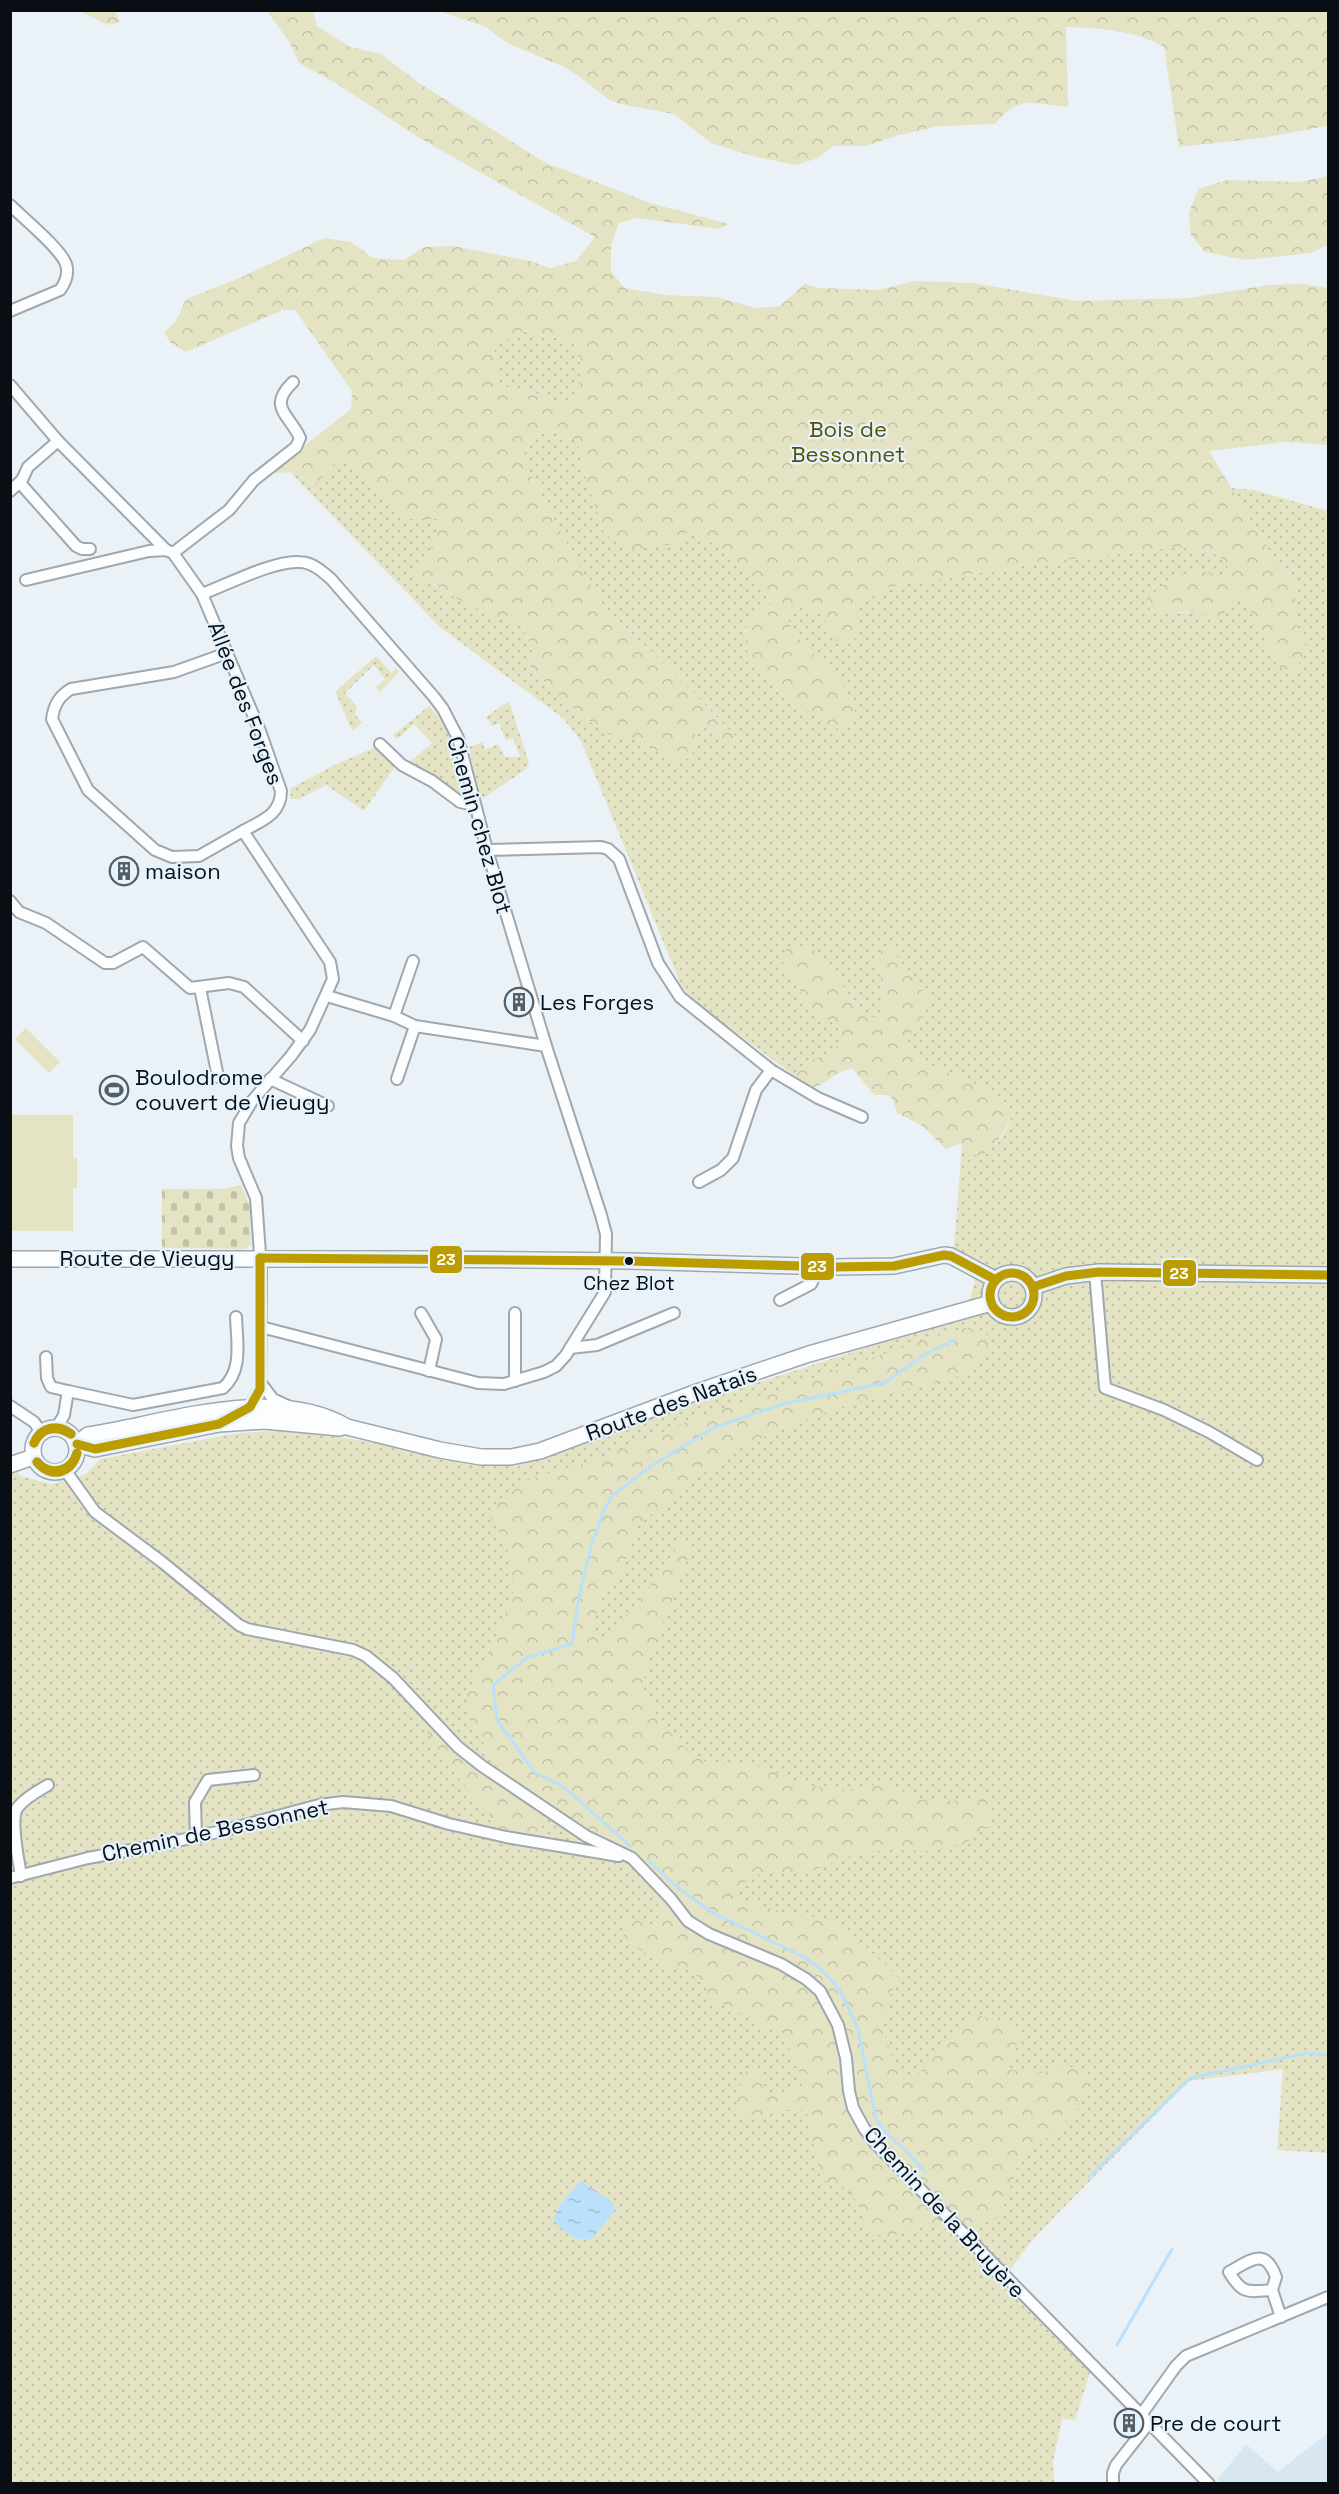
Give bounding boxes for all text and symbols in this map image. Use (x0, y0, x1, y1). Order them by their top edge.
park label: Bois de Bessonnet (791, 415, 905, 468)
street label: Allée des Forges (202, 617, 290, 789)
street label: Chemin chez Blot (441, 733, 519, 917)
building icon: maison (108, 855, 140, 887)
place label: maison (145, 857, 221, 885)
building icon: Les Forges (503, 986, 535, 1018)
place label: Les Forges (540, 988, 654, 1016)
place label: Boulodrome couvert de Vieugy (135, 1063, 329, 1116)
sports icon: Boulodrome couvert de Vieugy (98, 1074, 130, 1106)
street label: Route de Vieugy (60, 1244, 234, 1272)
line badge: 23 (429, 1245, 463, 1274)
text: 23 (436, 1249, 456, 1270)
line badge: 23 (800, 1252, 835, 1281)
marker: Chez Blot (623, 1255, 635, 1267)
text: 23 (807, 1256, 827, 1277)
line badge: 23 (1162, 1259, 1197, 1287)
text: 23 (1169, 1263, 1189, 1284)
place label: Chez Blot (583, 1270, 675, 1296)
street label: Route des Natais (582, 1359, 760, 1447)
street label: Chemin de Bessonnet (99, 1792, 331, 1868)
street label: Chemin de la Bruyère (858, 2120, 1032, 2304)
building icon: Pre de court (1113, 2407, 1145, 2439)
place label: Pre de court (1150, 2409, 1281, 2437)

